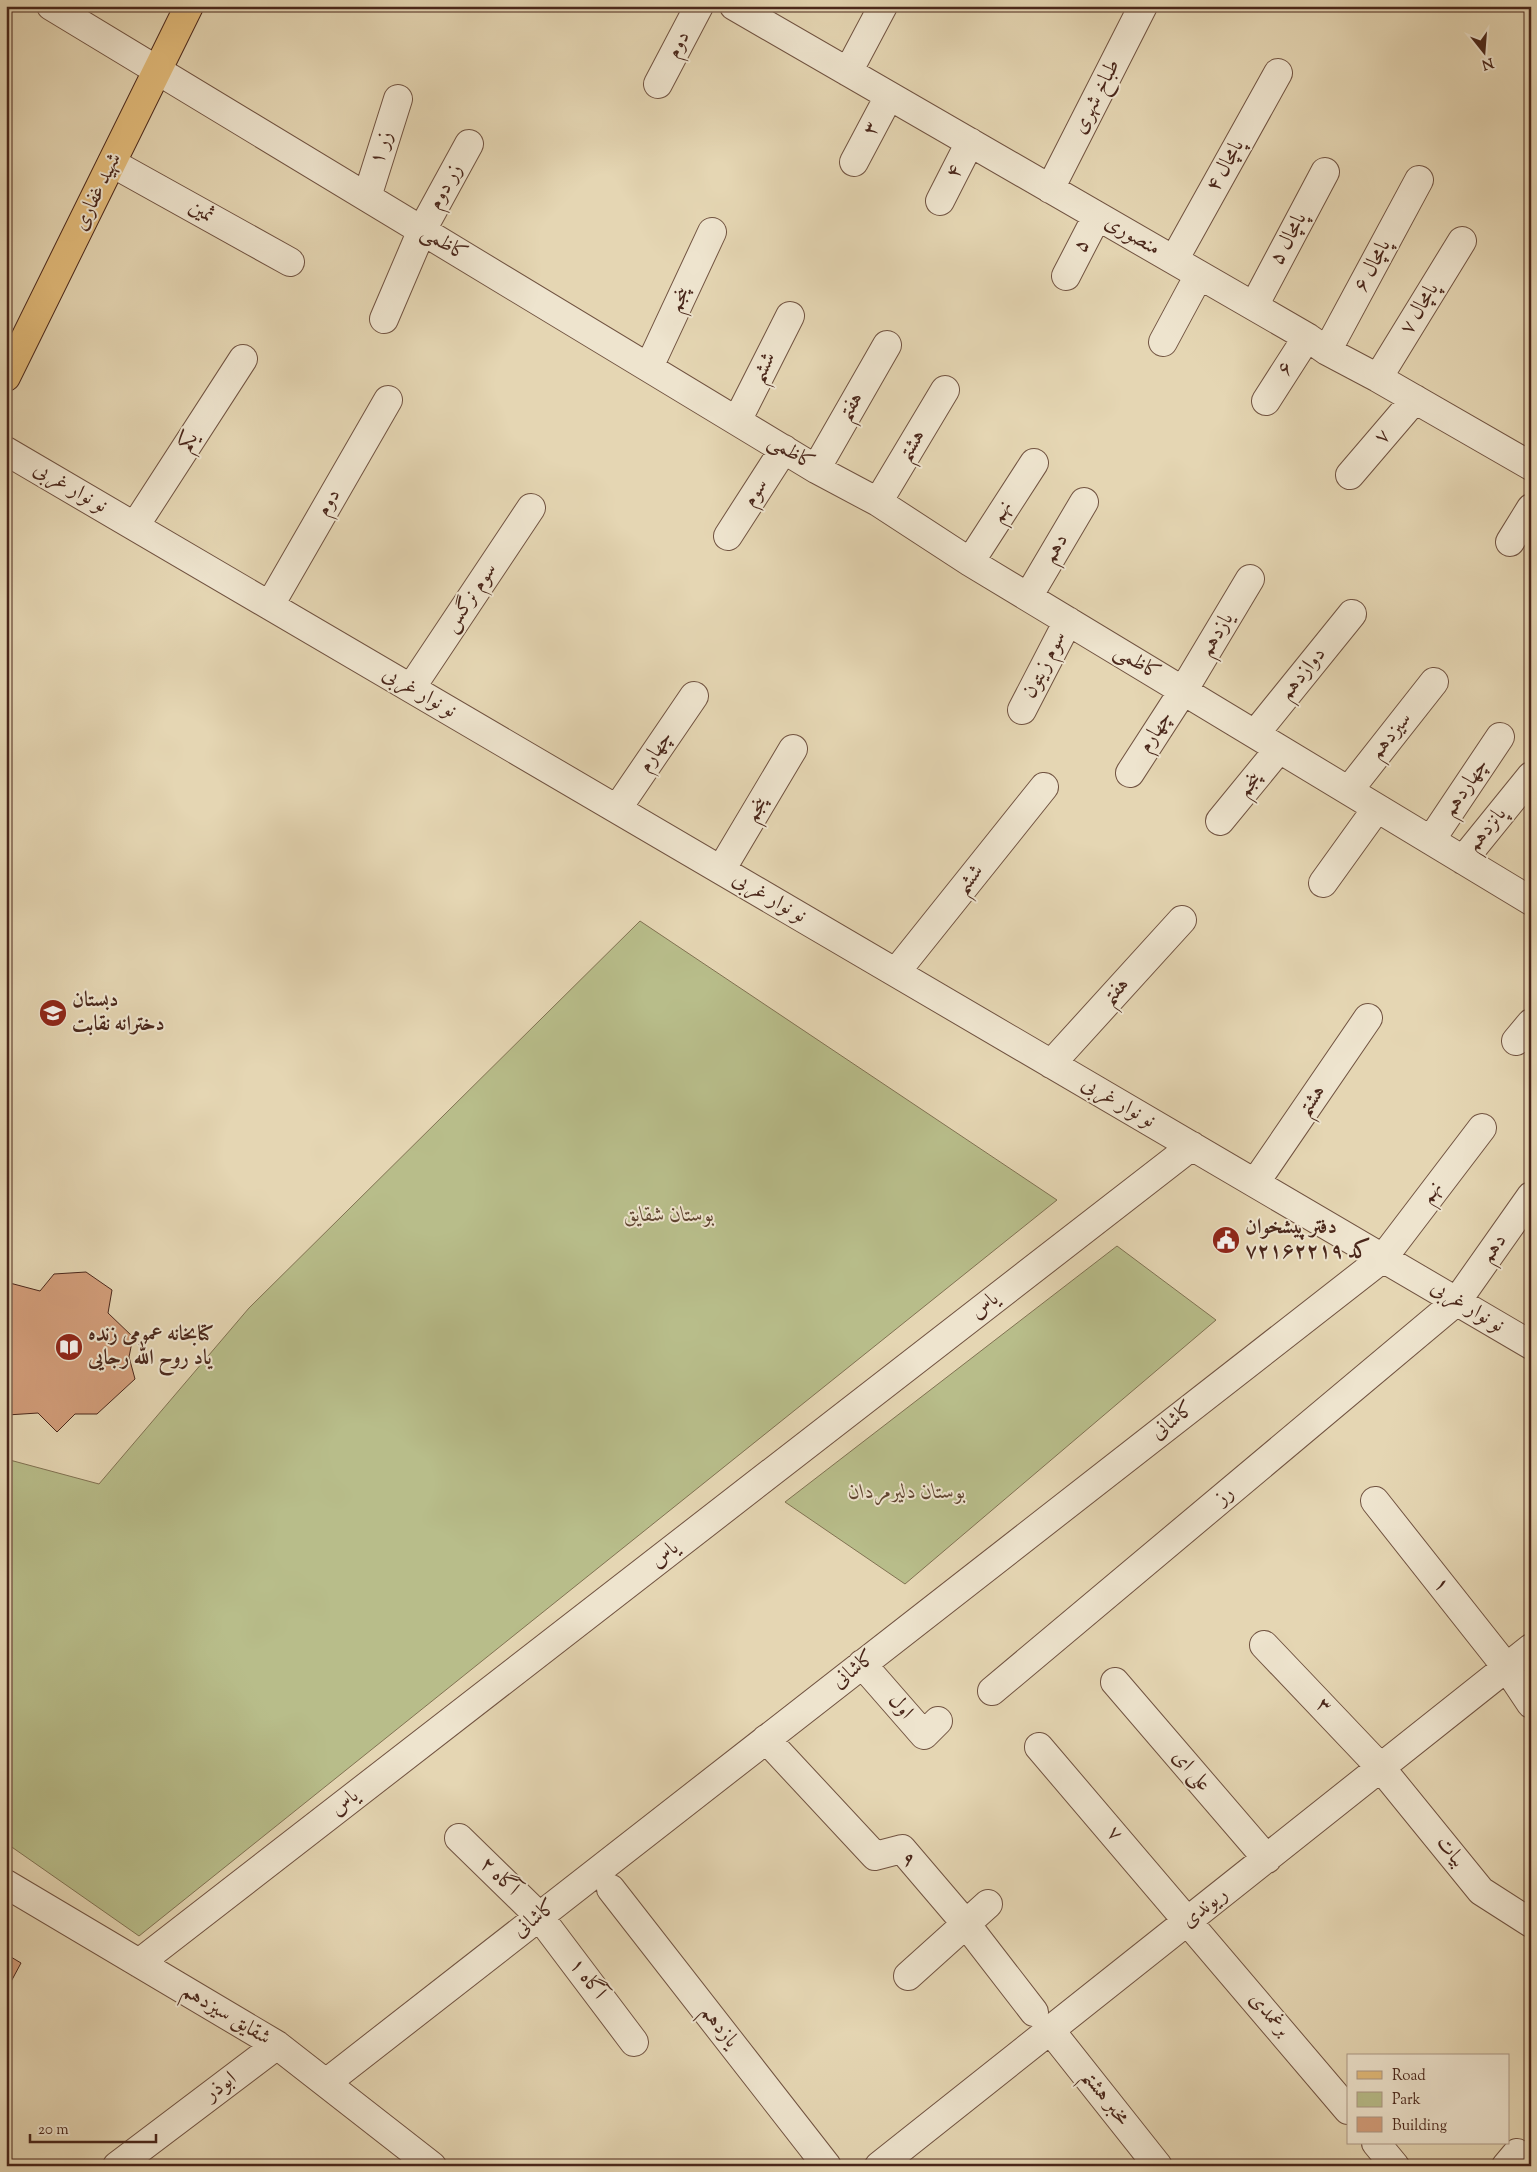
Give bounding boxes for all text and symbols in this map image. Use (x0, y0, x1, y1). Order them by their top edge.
street label: دوم (659, 26, 699, 64)
north arrow (1460, 28, 1510, 78)
text: N (1479, 51, 1495, 74)
street label: طباخ شهری (1065, 54, 1130, 141)
street label: ۳ (856, 117, 888, 141)
street label: زر ۱ (363, 127, 401, 169)
street label: پامچال ۴ (1199, 133, 1253, 198)
street label: شهید غفاری (66, 148, 130, 236)
street label: زر دوم (421, 158, 472, 216)
street label: ۴ (939, 160, 971, 184)
street label: ثمین (183, 193, 219, 231)
street label: ۵ پامچال (1263, 206, 1316, 271)
street label: منصوری (1098, 208, 1166, 264)
street label: کاظمی (415, 218, 473, 270)
street label: ۶ پامچال (1347, 233, 1400, 298)
street label: ۵ (1066, 234, 1098, 258)
street label: ۷ پامچال (1393, 277, 1448, 341)
street label: پنجم (661, 281, 702, 319)
street label: ششم (744, 347, 788, 391)
street label: ۶ (1270, 356, 1302, 382)
street label: هفتم (831, 387, 875, 429)
street label: ۷ (1368, 423, 1398, 451)
street label: هشتم (891, 424, 937, 470)
street label: یکم (171, 425, 210, 460)
street label: کاظمی (762, 427, 820, 479)
street label: نو نوار غربی (27, 455, 113, 521)
street label: سوم (736, 473, 777, 514)
street label: دوم (309, 484, 350, 523)
street label: نهم (983, 495, 1023, 531)
street label: دهم (1035, 528, 1079, 571)
street label: سوم نرگس (437, 557, 506, 639)
street label: یازدهم (1192, 606, 1245, 664)
street label: سوم زیتون (1015, 626, 1076, 704)
street label: کاظمی (1108, 637, 1166, 689)
street label: دوازدهم (1272, 641, 1336, 709)
street label: نو نوار غربی (376, 660, 462, 726)
street label: چهارم (1131, 705, 1182, 759)
street label: سیزدهم (1363, 706, 1422, 768)
street label: چهارم (631, 725, 682, 779)
street label: چهاردهم (1435, 753, 1499, 825)
street label: پنجم (1230, 765, 1273, 806)
street label: پنجم (738, 790, 780, 830)
street label: پانزدهم (1460, 800, 1517, 861)
street label: ششم (948, 858, 995, 904)
street label: نو نوار غربی (726, 865, 812, 931)
street label: هفتم (1095, 971, 1140, 1016)
place label: دبستان دخترانه نقابت (72, 986, 165, 1040)
school or university icon: دبستان دخترانه نقابت (38, 998, 68, 1028)
street label: نو نوار غربی (1075, 1070, 1161, 1136)
street label: هشتم (1290, 1079, 1337, 1125)
street label: نهم (1413, 1175, 1453, 1213)
park label: بوستان شقایق (624, 1201, 715, 1231)
place label: دفتر پیشخوان کد ۷۲۱۶۲۲۱۹ (1245, 1213, 1370, 1267)
public building icon: دفتر پیشخوان کد ۷۲۱۶۲۲۱۹ (1211, 1225, 1241, 1255)
street label: دهم (1473, 1228, 1517, 1272)
street label: نو نوار غربی (1424, 1273, 1510, 1341)
street label: یاس (964, 1284, 1007, 1327)
place label: کتابخانه عمومی زنده یاد روح الله رجایی (87, 1320, 214, 1376)
library icon: کتابخانه عمومی زنده یاد روح الله رجایی (54, 1332, 84, 1362)
street label: کاشانی (1145, 1394, 1201, 1448)
park label: بوستان دلیرمردان (848, 1478, 966, 1508)
street label: رز (1207, 1479, 1241, 1514)
street label: یاس (644, 1533, 687, 1576)
street label: ۱ (1425, 1571, 1457, 1599)
street label: کاشانی (826, 1643, 882, 1697)
street label: اول (880, 1687, 920, 1727)
street label: ۳ (1308, 1691, 1338, 1721)
street label: علی ای (1164, 1743, 1218, 1799)
street label: یاس (324, 1781, 367, 1824)
street label: ۷ (1099, 1820, 1129, 1848)
street label: بیات (1428, 1830, 1472, 1874)
street label: ۹ (894, 1845, 922, 1875)
street label: آگاه ۲ (472, 1850, 527, 1905)
street label: ریوندی (1175, 1880, 1235, 1936)
street label: کاشانی (507, 1892, 563, 1946)
street label: آگاه ۱ (561, 1952, 614, 2008)
street label: شقایق سیزدهم (174, 1977, 276, 2056)
street label: برغمدی (1241, 1986, 1297, 2044)
street label: یازدهم (690, 1999, 746, 2057)
legend (1347, 2054, 1510, 2144)
street label: مخبر هشتم (1070, 2064, 1137, 2135)
street label: ابوذر (197, 2065, 243, 2110)
text: Road (1392, 2066, 1426, 2087)
text: Park (1392, 2090, 1421, 2111)
scale bar (30, 2112, 156, 2144)
text: Building (1392, 2116, 1447, 2137)
text: 20 m (38, 2120, 69, 2141)

